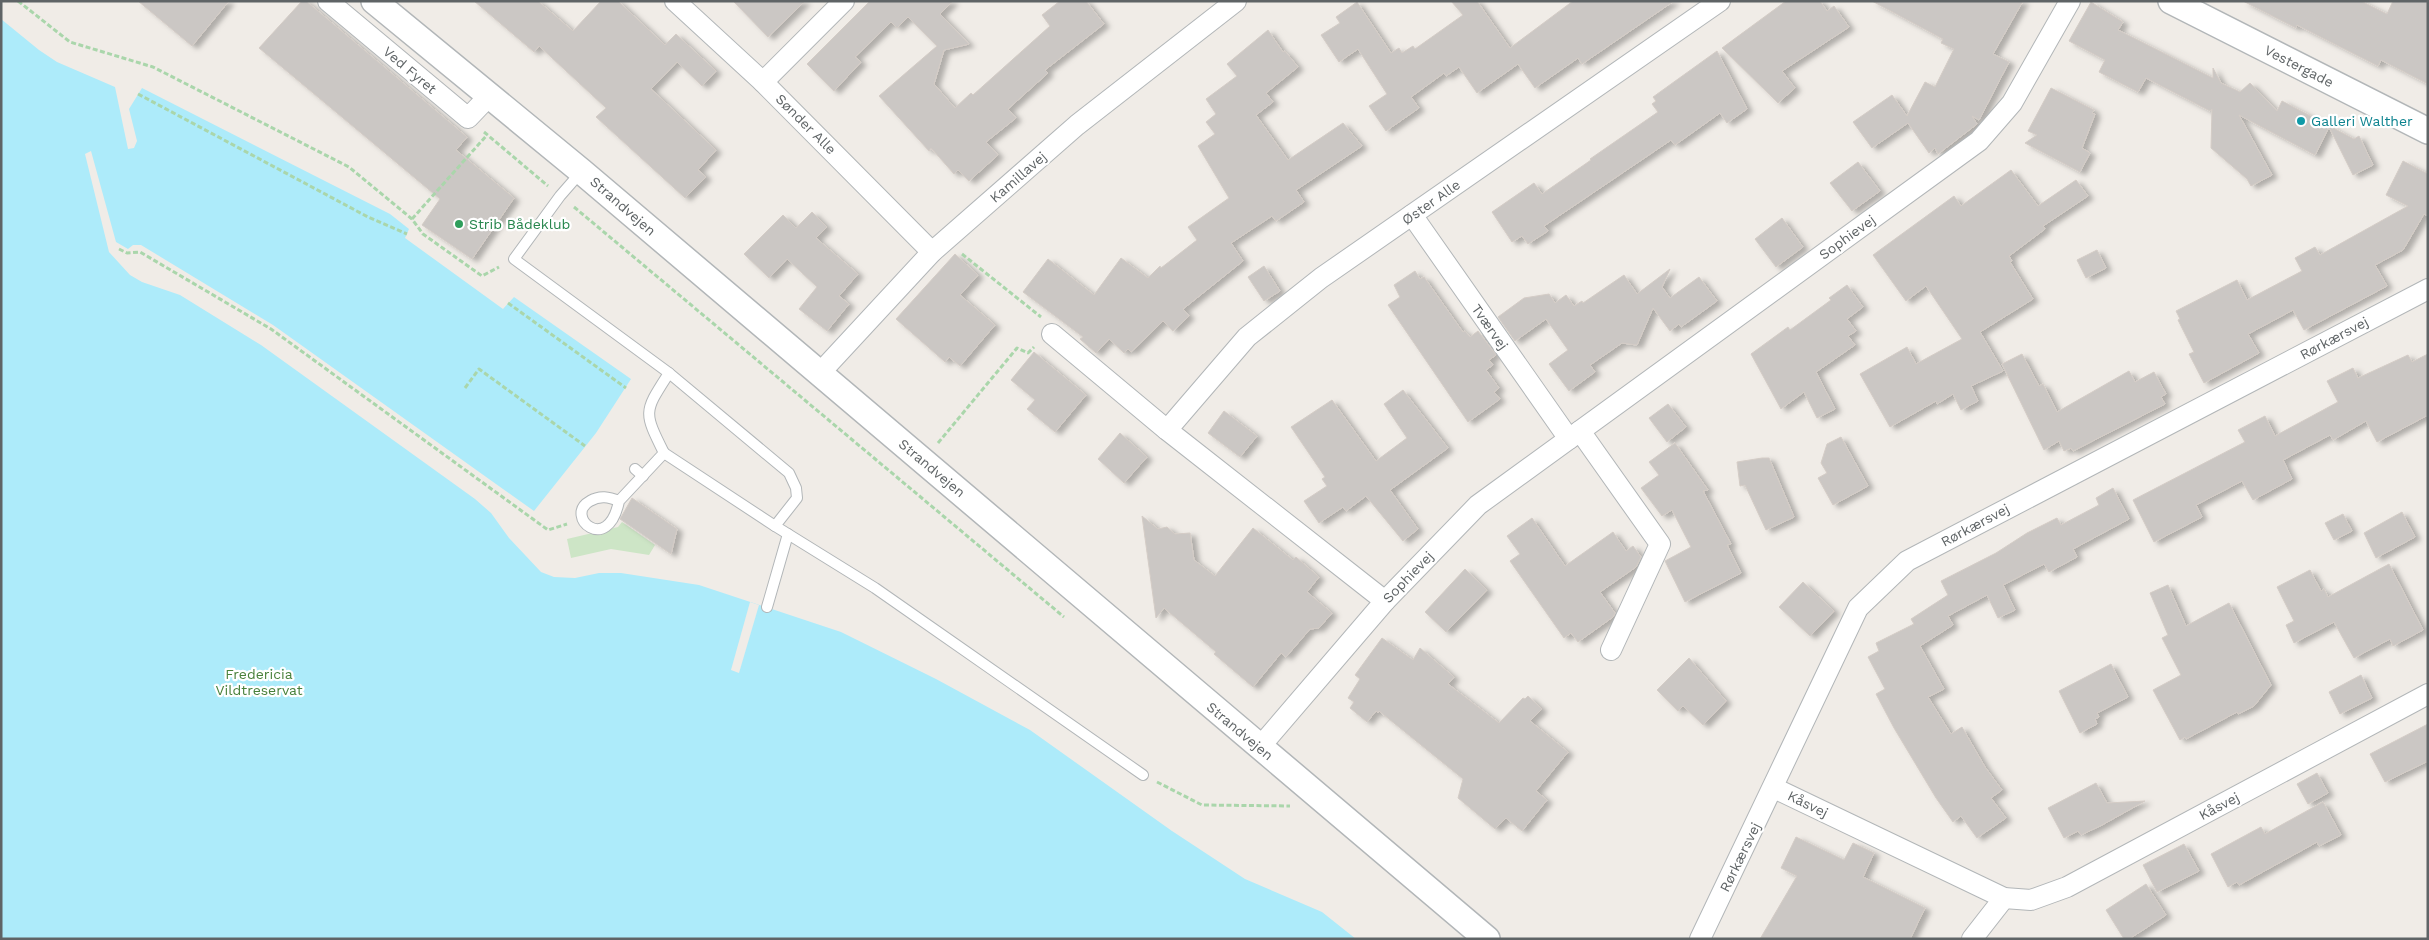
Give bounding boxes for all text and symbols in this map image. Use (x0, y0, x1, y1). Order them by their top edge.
street label: Vestergade (2262, 42, 2336, 90)
street label: Ved Fyret (380, 43, 440, 97)
street label: Sønder Alle (773, 91, 839, 157)
place label: Galleri Walther (2311, 113, 2413, 129)
marker: Galleri Walther (2295, 115, 2307, 127)
street label: Kamillavej (987, 148, 1049, 206)
street label: Strandvejen (587, 173, 659, 239)
street label: Øster Alle (1399, 176, 1463, 228)
street label: Sophievej (1816, 211, 1878, 263)
place label: Strib Bådeklub (469, 216, 570, 232)
marker: Strib Bådeklub (453, 218, 465, 230)
street label: Tværvej (1469, 301, 1511, 353)
street label: Rørkærsvej (2297, 313, 2371, 363)
street label: Strandvejen (896, 436, 968, 500)
street label: Rørkærsvej (1938, 500, 2012, 550)
street label: Sophievej (1379, 548, 1437, 606)
park label: Fredericia Vildtreservat (215, 666, 303, 698)
street label: Strandvejen (1204, 699, 1276, 763)
street label: Kåsvej (1785, 787, 1831, 821)
street label: Kåsvej (2196, 789, 2242, 823)
street label: Rørkærsvej (1716, 820, 1764, 894)

